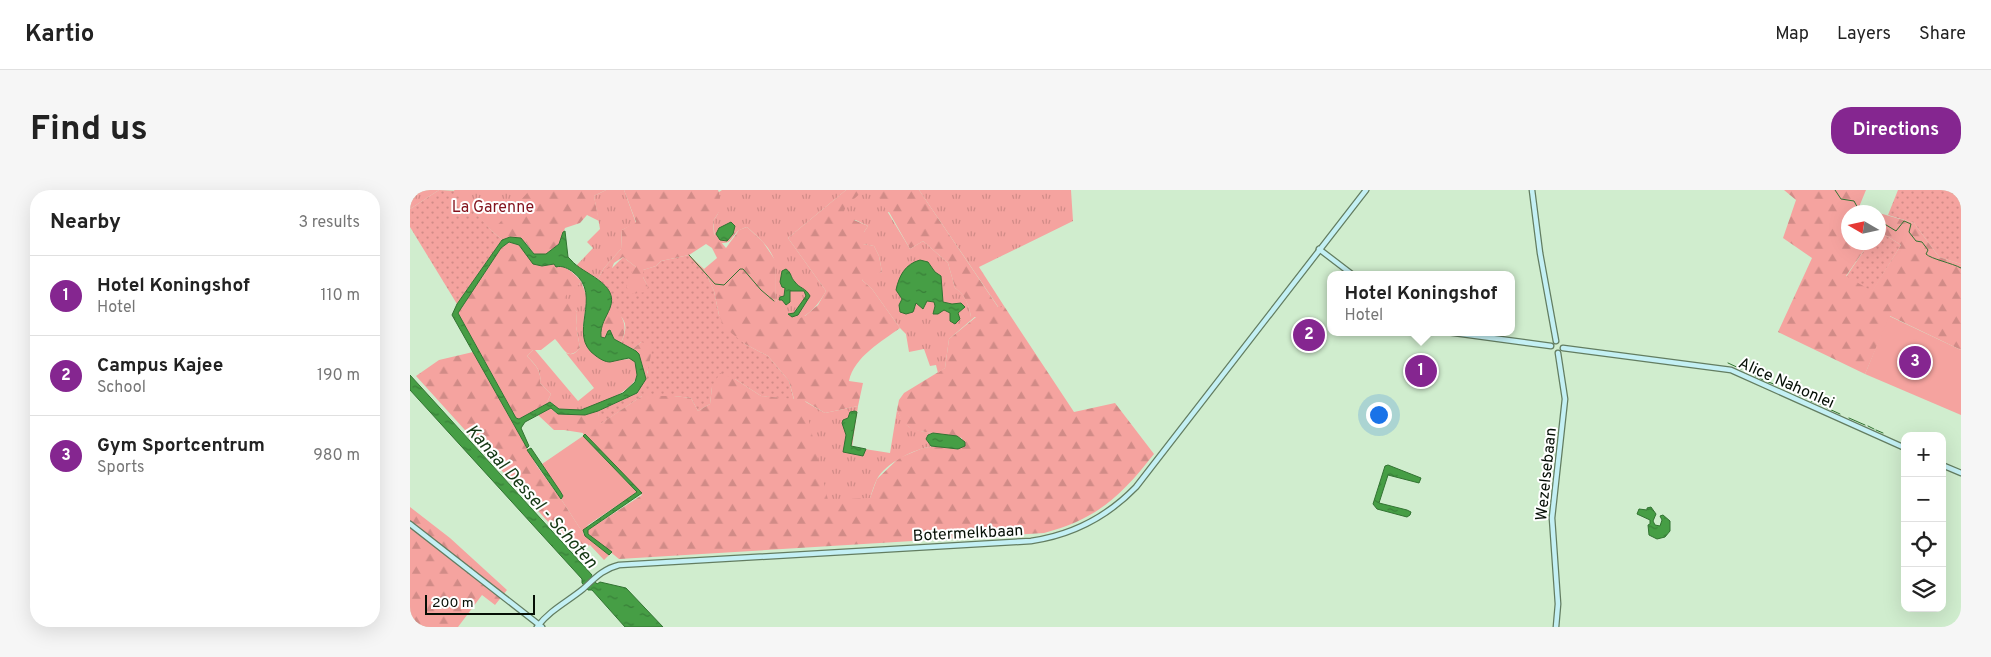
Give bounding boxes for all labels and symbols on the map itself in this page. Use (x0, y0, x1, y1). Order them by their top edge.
park label: La Garenne (452, 198, 534, 218)
north arrow (1841, 205, 1886, 250)
pin: 2 (1293, 316, 1325, 354)
pin: 3 (1899, 343, 1931, 381)
pin: 1 (1405, 352, 1437, 390)
street label: Alice Nahonlei (1735, 354, 1837, 414)
your location (1366, 402, 1392, 428)
water label: Kanaal Dessel - Schoten (460, 420, 602, 574)
street label: Wezelsebaan (1532, 427, 1562, 522)
street label: Botermelkbaan (912, 521, 1024, 547)
scale bar (425, 592, 535, 615)

